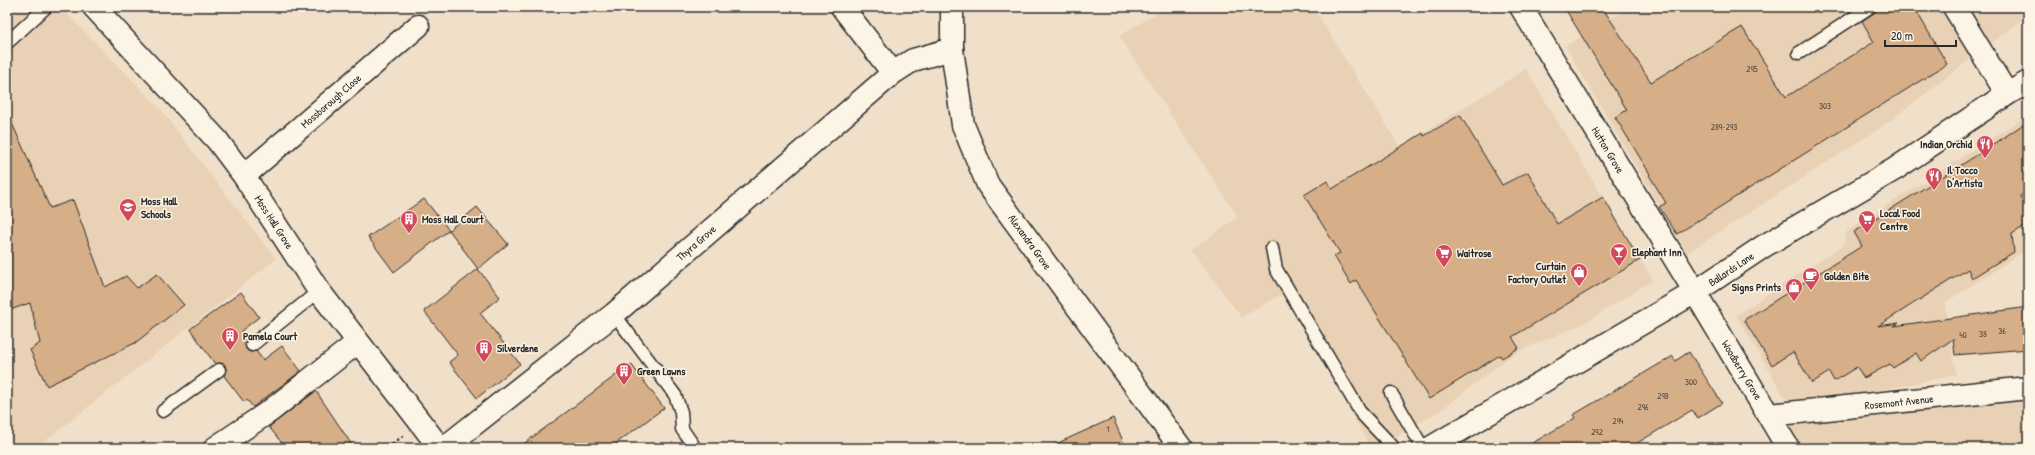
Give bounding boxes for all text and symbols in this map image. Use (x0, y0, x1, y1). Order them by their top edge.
scale bar (1885, 22, 1956, 48)
text: 20 m (1891, 27, 1913, 44)
house number: 295 (1746, 63, 1758, 75)
street label: Mossborough Close (298, 71, 365, 131)
house number: 303 (1819, 100, 1831, 112)
house number: 289-293 (1711, 121, 1737, 133)
street label: Hutton Grove (1589, 124, 1628, 176)
restaurant icon: Indian Orchid (1975, 134, 1995, 159)
place label: Indian Orchid (1920, 137, 1973, 151)
place label: Il Tocco D'Artista (1947, 163, 1983, 190)
restaurant icon: Il Tocco D'Artista (1924, 166, 1944, 191)
street label: Moss Hall Grove (251, 192, 297, 252)
place label: Moss Hall Schools (141, 194, 178, 221)
school or university icon: Moss Hall Schools (118, 197, 138, 222)
place label: Local Food Centre (1880, 206, 1921, 233)
building icon: Moss Hall Court (399, 209, 419, 234)
supermarket icon: Local Food Centre (1857, 209, 1877, 234)
place label: Moss Hall Court (422, 212, 485, 226)
street label: Alexandra Grove (1005, 212, 1055, 273)
street label: Thyra Grove (673, 221, 719, 264)
bar icon: Elephant Inn (1609, 242, 1629, 267)
supermarket icon: Waitrose (1434, 243, 1454, 268)
place label: Elephant Inn (1632, 245, 1682, 260)
place label: Waitrose (1457, 246, 1492, 260)
street label: Ballards Lane (1706, 248, 1757, 289)
place label: Curtain Factory Outlet (1507, 259, 1567, 287)
shop icon: Curtain Factory Outlet (1569, 262, 1589, 287)
cafe icon: Golden Bite (1801, 266, 1821, 291)
place label: Golden Bite (1824, 269, 1870, 283)
shop icon: Signs Prints (1784, 277, 1804, 302)
place label: Signs Prints (1732, 280, 1782, 295)
house number: 36 (1998, 325, 2006, 337)
building icon: Pamela Court (220, 326, 240, 351)
house number: 38 (1979, 328, 1987, 340)
place label: Pamela Court (243, 329, 298, 343)
house number: 40 (1959, 329, 1967, 341)
building icon: Silverdene (474, 338, 494, 363)
street label: Woodberry Grove (1719, 338, 1766, 403)
place label: Silverdene (497, 341, 539, 355)
building icon: Green Lawns (614, 361, 634, 386)
place label: Green Lawns (637, 364, 686, 378)
house number: 300 (1685, 376, 1697, 388)
house number: 298 (1657, 390, 1669, 402)
street label: Rosemont Avenue (1864, 391, 1935, 413)
house number: 296 (1637, 401, 1649, 413)
house number: 294 (1613, 415, 1624, 427)
house number: 1 (1106, 423, 1110, 435)
house number: 292 (1591, 426, 1604, 438)

